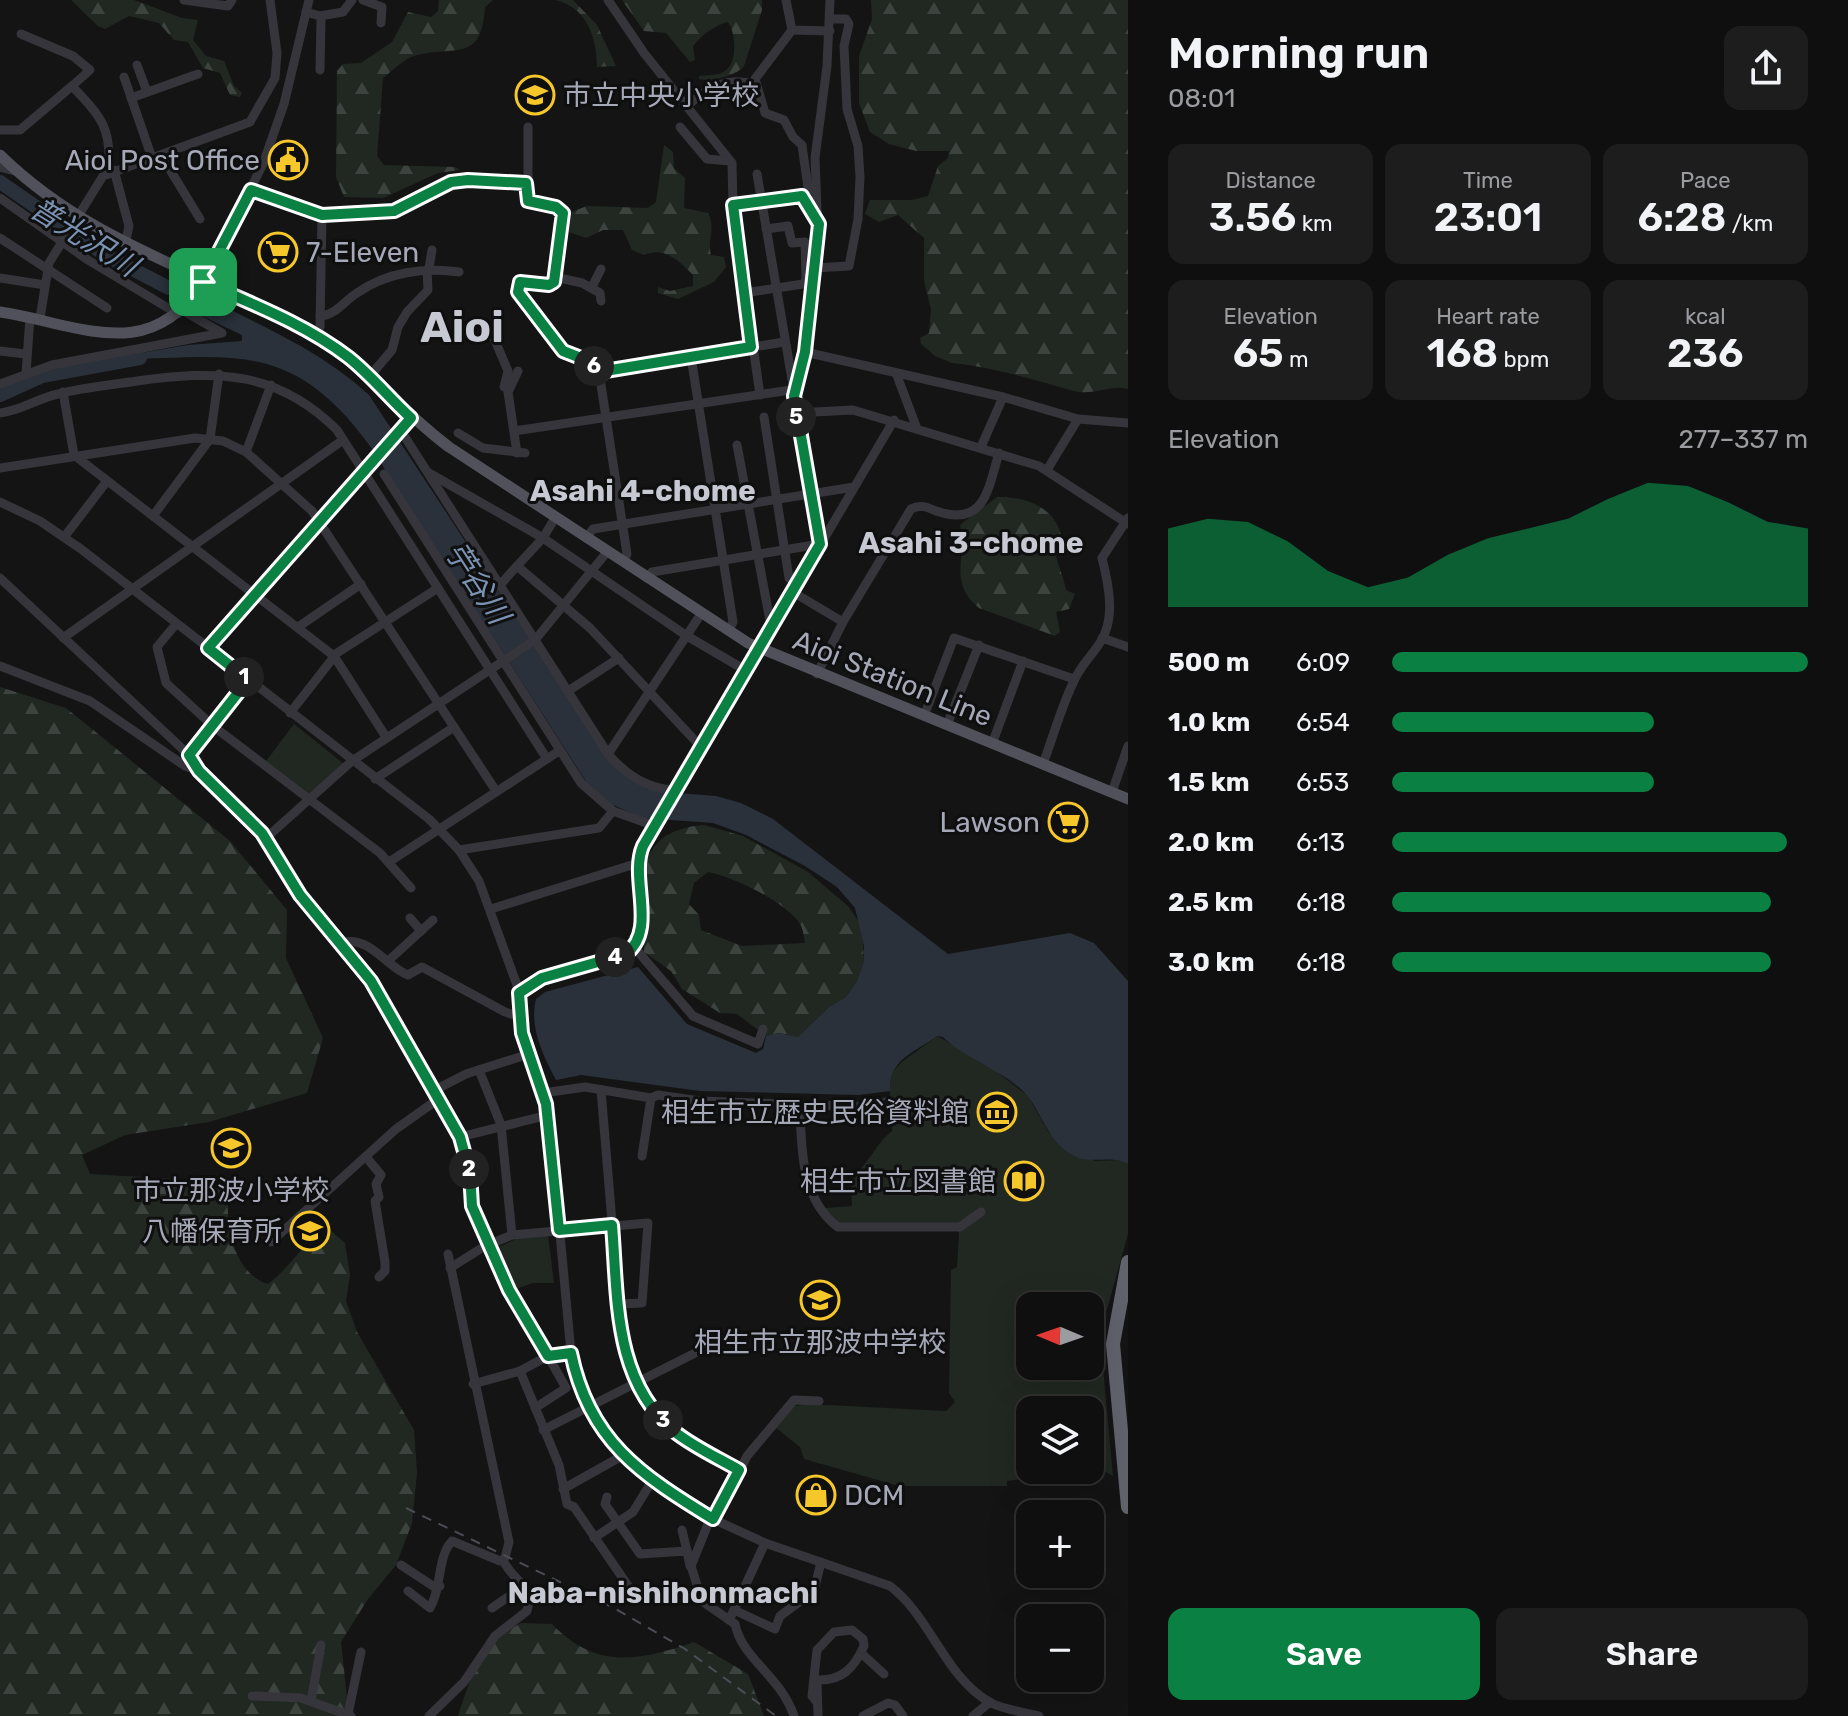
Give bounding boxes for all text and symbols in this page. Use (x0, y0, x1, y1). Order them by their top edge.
button: share (1724, 26, 1808, 110)
text: Morning run (1168, 27, 1429, 79)
school or university icon: 市立中央小学校 (514, 74, 556, 116)
place label: 市立中央小学校 (563, 79, 759, 112)
text: 08:01 (1168, 83, 1235, 114)
public building icon: Aioi Post Office (267, 139, 309, 181)
place label: Aioi Post Office (65, 144, 260, 177)
text: Distance (1226, 167, 1316, 194)
text: Time (1463, 167, 1513, 194)
text: Pace (1680, 167, 1731, 194)
water label: 普光沢川 (24, 190, 147, 286)
text: 3.56 (1209, 194, 1296, 241)
text: 23:01 (1434, 194, 1542, 241)
text: 6:28 (1637, 194, 1726, 241)
text: km (1296, 210, 1333, 237)
text: /km (1726, 210, 1773, 237)
supermarket icon: 7-Eleven (257, 231, 299, 273)
place label: 7-Eleven (306, 236, 419, 269)
pin (169, 248, 237, 316)
icon: arrive (181, 260, 225, 304)
district label: Aioi (420, 301, 504, 353)
text: Elevation (1224, 303, 1318, 330)
text: Heart rate (1436, 303, 1540, 330)
text: kcal (1685, 303, 1726, 330)
text: 65 (1233, 330, 1284, 377)
text: 168 (1427, 330, 1498, 377)
text: 236 (1667, 330, 1744, 377)
pin: 6 (574, 346, 614, 386)
text: m (1284, 346, 1309, 373)
text: bpm (1498, 346, 1549, 373)
text: 6 (587, 352, 601, 379)
pin: 5 (776, 397, 816, 437)
text: 5 (789, 403, 803, 430)
text: Elevation (1168, 424, 1279, 455)
text: 277–337 m (1679, 424, 1808, 455)
district label: Asahi 4-chome (530, 473, 756, 509)
district label: Asahi 3-chome (858, 525, 1084, 561)
water label: 苧谷川 (437, 535, 518, 633)
street label: Aioi Station Line (788, 624, 997, 733)
text: 500 m (1168, 647, 1250, 678)
text: 6:09 (1296, 647, 1350, 678)
pin: 1 (224, 657, 264, 697)
text: 1 (239, 663, 249, 690)
text: 1.0 km (1168, 707, 1250, 738)
text: 6:54 (1296, 707, 1350, 738)
text: 1.5 km (1168, 767, 1250, 798)
text: 6:53 (1296, 767, 1349, 798)
supermarket icon: Lawson (1047, 801, 1089, 843)
place label: Lawson (939, 806, 1040, 839)
text: 2.0 km (1168, 827, 1254, 858)
text: 6:13 (1296, 827, 1345, 858)
text: 2.5 km (1168, 887, 1254, 918)
text: 6:18 (1296, 887, 1346, 918)
pin: 4 (595, 937, 635, 977)
text: 4 (607, 943, 623, 970)
text: 3.0 km (1168, 947, 1255, 978)
text: 6:18 (1296, 947, 1346, 978)
museum icon: 相生市立歴史民俗資料館 (976, 1091, 1018, 1133)
place label: 相生市立歴史民俗資料館 (661, 1096, 969, 1129)
school or university icon: 市立那波小学校 (210, 1127, 252, 1169)
pin: 2 (449, 1149, 489, 1189)
text: 2 (462, 1155, 476, 1182)
library icon: 相生市立図書館 (1003, 1160, 1045, 1202)
place label: 相生市立図書館 (800, 1165, 996, 1198)
place label: 市立那波小学校 (133, 1174, 329, 1207)
school or university icon: 八幡保育所 (289, 1210, 331, 1252)
place label: 八幡保育所 (142, 1215, 282, 1248)
school or university icon: 相生市立那波中学校 (799, 1279, 841, 1321)
north arrow (1016, 1292, 1104, 1380)
map controls (1016, 1292, 1104, 1692)
place label: 相生市立那波中学校 (694, 1326, 946, 1359)
button: layers (1016, 1396, 1104, 1484)
pin: 3 (643, 1400, 683, 1440)
text: 3 (656, 1406, 670, 1433)
shop icon: DCM (795, 1474, 837, 1516)
place label: DCM (844, 1479, 904, 1512)
button: + (1016, 1500, 1104, 1588)
district label: Naba-nishihonmachi (508, 1575, 818, 1611)
button: − (1016, 1604, 1104, 1692)
button: Save (1168, 1608, 1480, 1700)
button: Share (1496, 1608, 1808, 1700)

